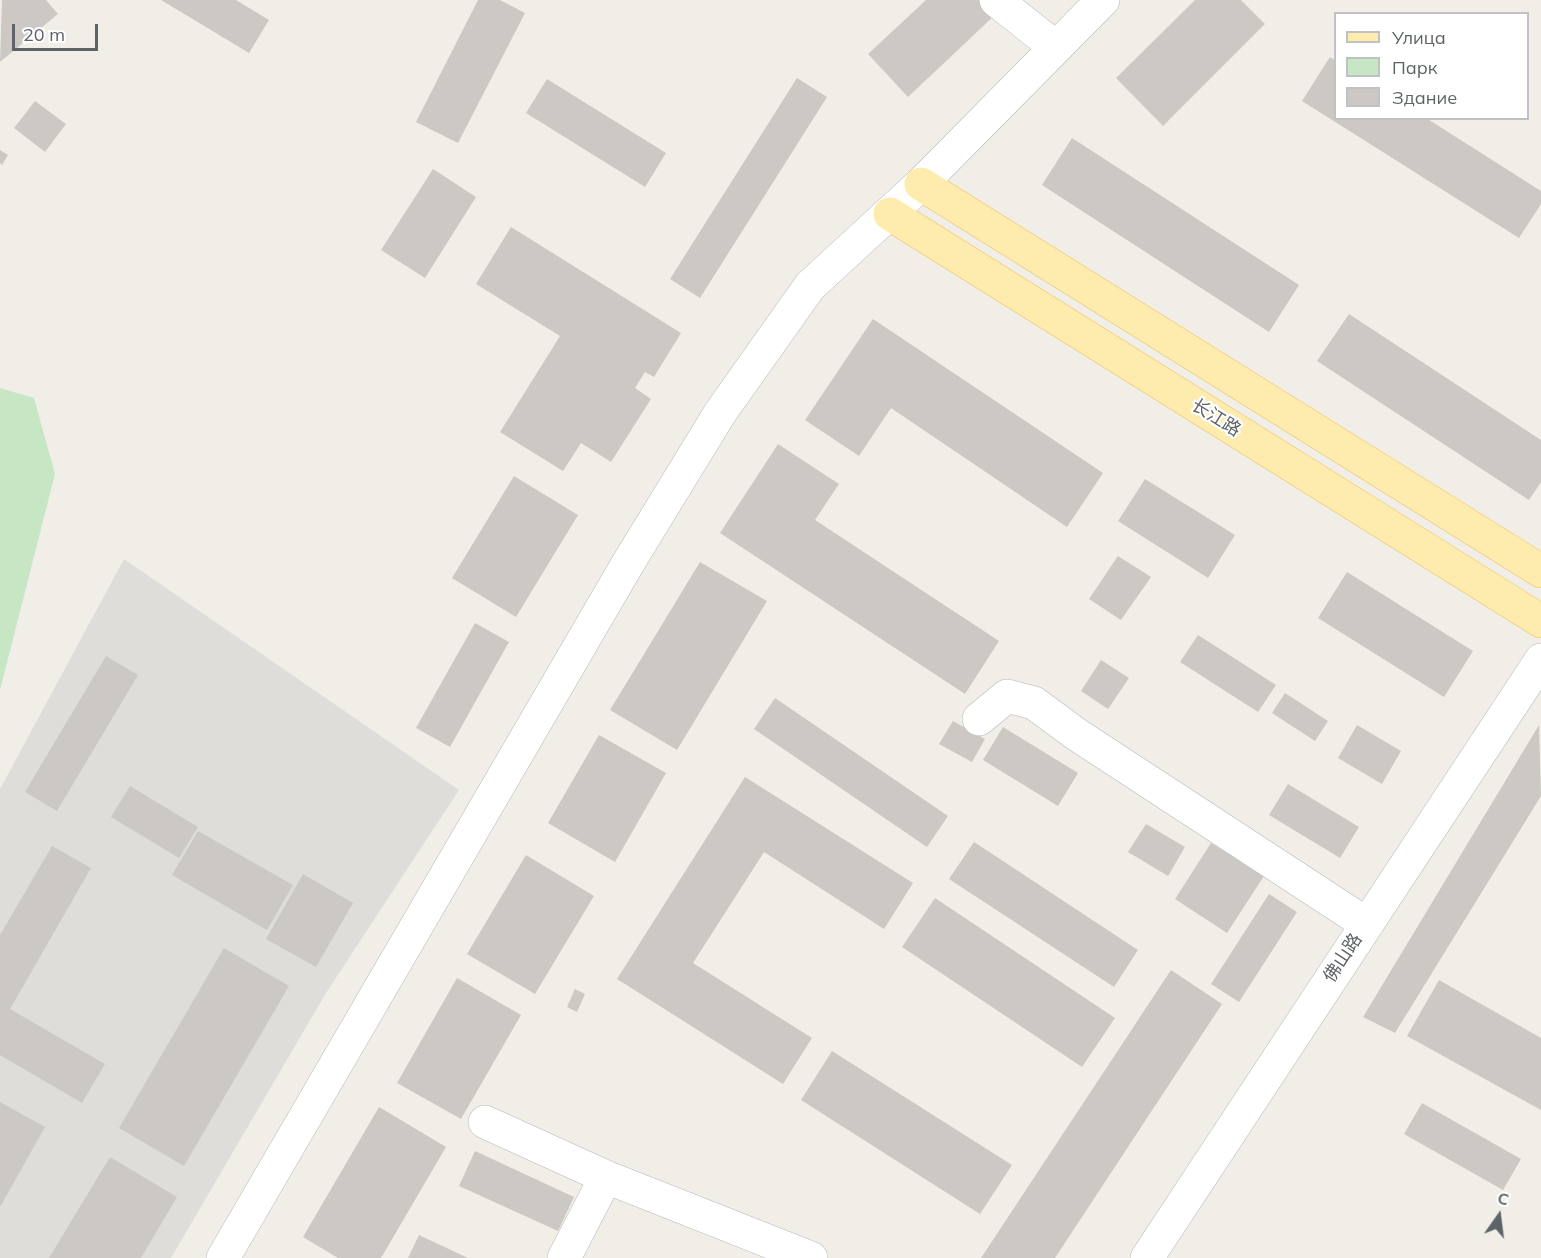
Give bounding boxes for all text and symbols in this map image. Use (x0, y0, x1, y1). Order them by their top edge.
scale bar (15, 12, 100, 50)
legend (1334, 12, 1529, 120)
text: 20 m (23, 23, 65, 46)
text: Улица (1392, 26, 1446, 49)
text: Парк (1392, 56, 1437, 79)
text: Здание (1392, 86, 1457, 109)
street label: 长江路 (1187, 395, 1245, 441)
street label: 佛山路 (1319, 929, 1367, 987)
north arrow (1469, 1186, 1529, 1246)
text: С (1496, 1188, 1511, 1210)

